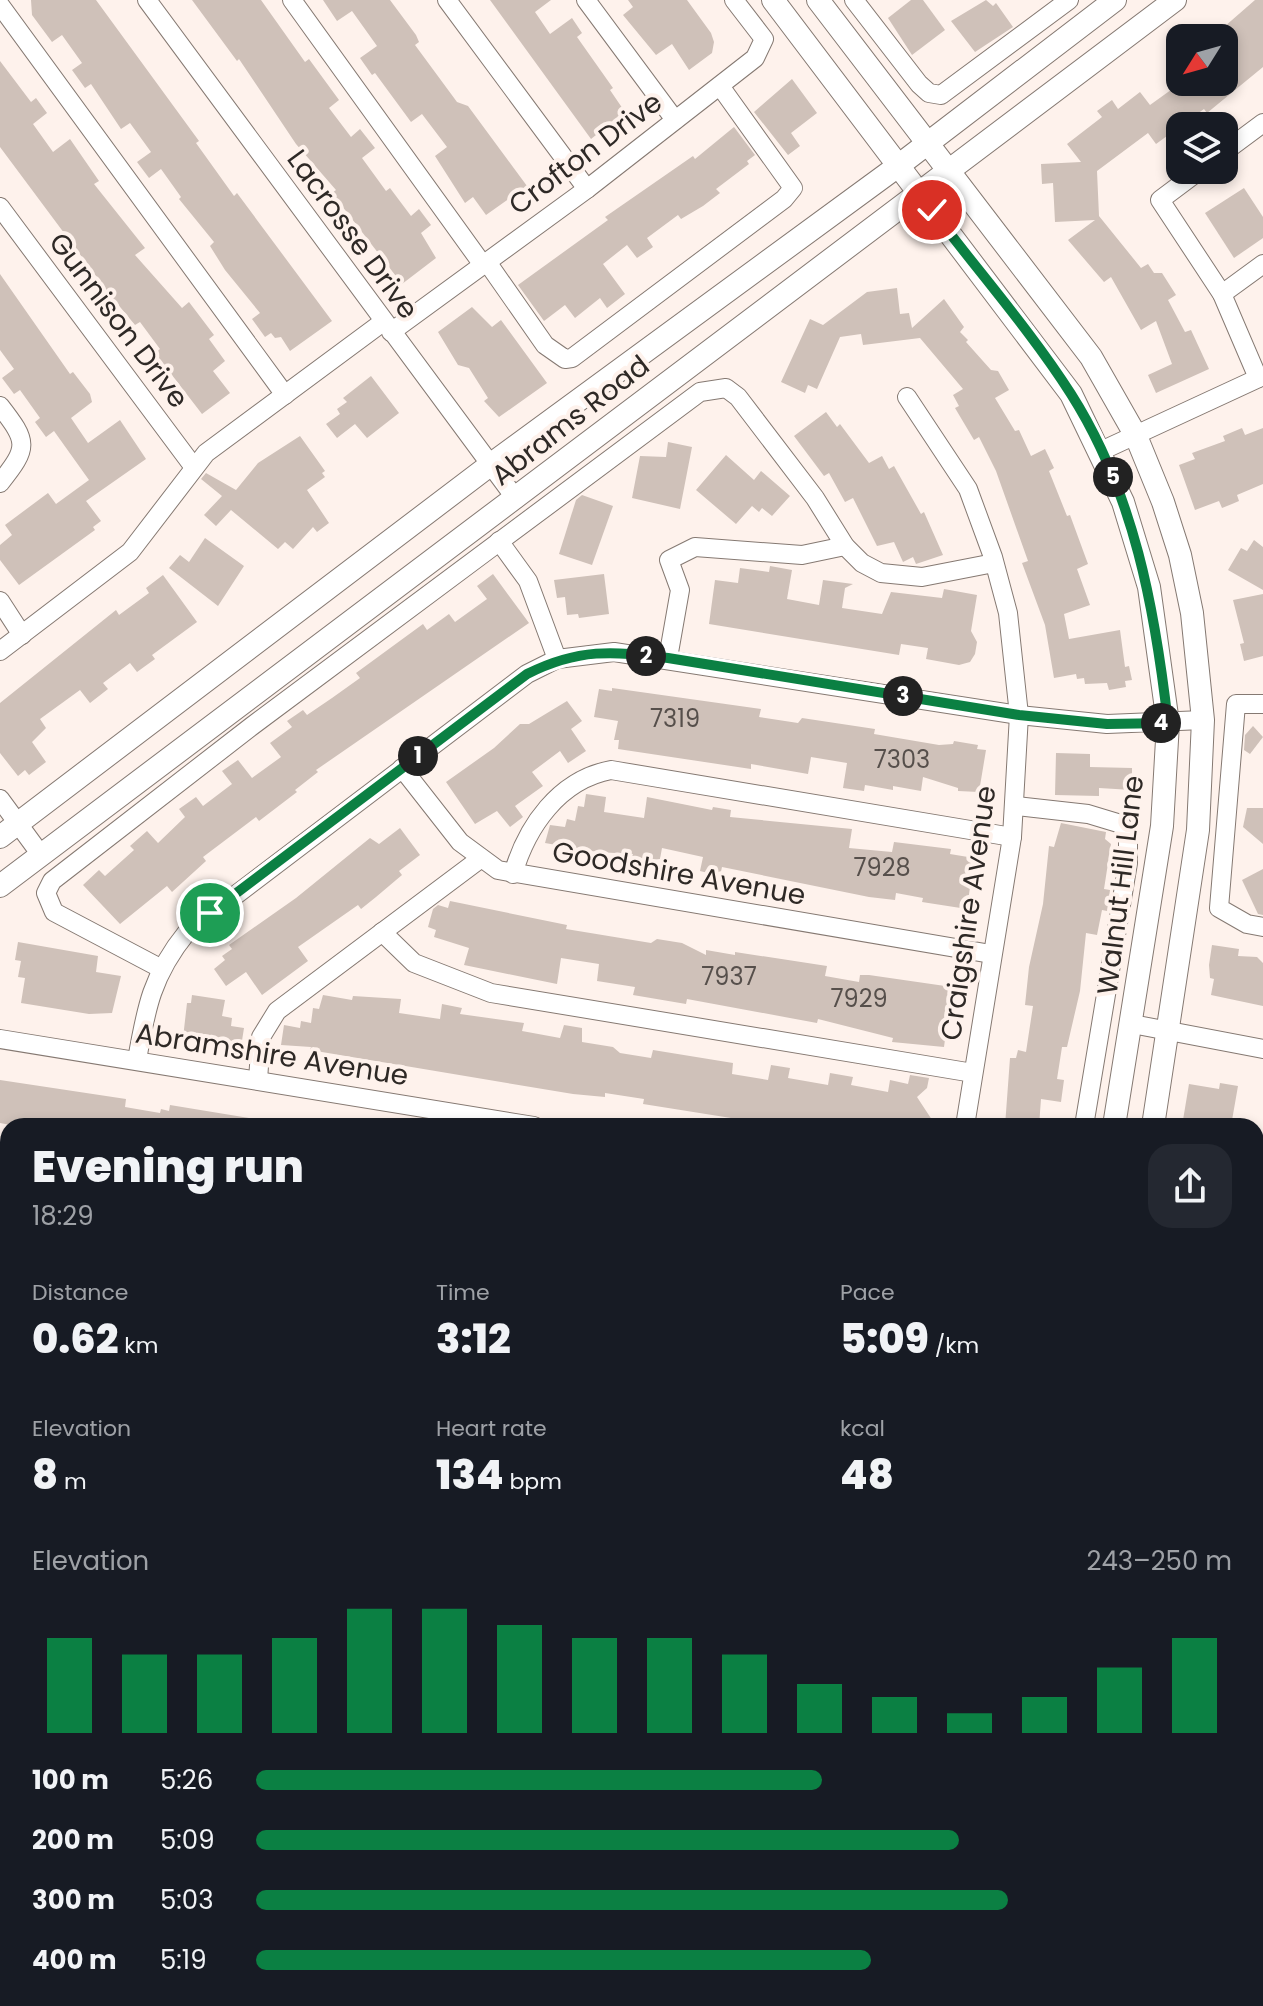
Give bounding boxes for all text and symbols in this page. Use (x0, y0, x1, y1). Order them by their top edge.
north arrow (1166, 24, 1238, 96)
map controls (1166, 24, 1238, 184)
street label: Crofton Drive (501, 83, 670, 224)
button: layers (1166, 112, 1238, 184)
street label: Lacrosse Drive (278, 142, 427, 327)
pin (898, 176, 966, 244)
icon: check (910, 188, 954, 232)
street label: Gunnison Drive (40, 224, 198, 416)
street label: Abrams Road (483, 346, 658, 495)
pin: 5 (1093, 457, 1133, 497)
text: 5 (1106, 461, 1120, 492)
pin: 2 (626, 636, 666, 676)
text: 2 (640, 640, 652, 671)
pin: 3 (883, 676, 923, 716)
text: 3 (896, 680, 910, 711)
house number: 7319 (650, 702, 700, 735)
pin: 4 (1141, 703, 1181, 743)
text: 4 (1154, 707, 1168, 738)
pin: 1 (398, 736, 438, 776)
text: 1 (414, 740, 422, 771)
house number: 7303 (874, 743, 930, 776)
street label: Walnut Hill Lane (1088, 773, 1153, 997)
street label: Craigshire Avenue (931, 783, 1006, 1043)
street label: Goodshire Avenue (549, 832, 809, 915)
house number: 7928 (853, 851, 911, 884)
pin (176, 879, 244, 947)
icon: arrive (188, 891, 232, 935)
house number: 7937 (701, 960, 757, 993)
house number: 7929 (830, 982, 888, 1015)
street label: Abramshire Avenue (133, 1014, 411, 1095)
text: Evening run (32, 1136, 304, 1197)
button: share (1148, 1144, 1232, 1228)
text: 18:29 (32, 1198, 94, 1234)
text: Distance (32, 1277, 128, 1308)
text: Time (436, 1277, 490, 1308)
text: Pace (840, 1277, 895, 1308)
text: 0.62 (32, 1311, 118, 1367)
text: 3:12 (436, 1311, 511, 1367)
text: 5:09 (840, 1311, 929, 1367)
text: km (118, 1330, 158, 1361)
text: /km (929, 1330, 979, 1361)
text: Elevation (32, 1413, 131, 1444)
text: Heart rate (436, 1413, 547, 1444)
text: kcal (840, 1413, 885, 1444)
text: 8 (32, 1447, 58, 1503)
text: 134 (436, 1447, 504, 1503)
text: 48 (840, 1447, 894, 1503)
text: m (58, 1466, 87, 1497)
text: bpm (504, 1466, 562, 1497)
text: Elevation (32, 1543, 149, 1579)
text: 243–250 m (1086, 1543, 1232, 1579)
text: 100 m (32, 1762, 109, 1798)
text: 5:26 (160, 1762, 213, 1798)
text: 200 m (32, 1822, 114, 1858)
text: 5:09 (160, 1822, 215, 1858)
text: 300 m (32, 1882, 115, 1918)
text: 5:03 (160, 1882, 214, 1918)
text: 400 m (32, 1942, 117, 1978)
text: 5:19 (160, 1942, 207, 1978)

